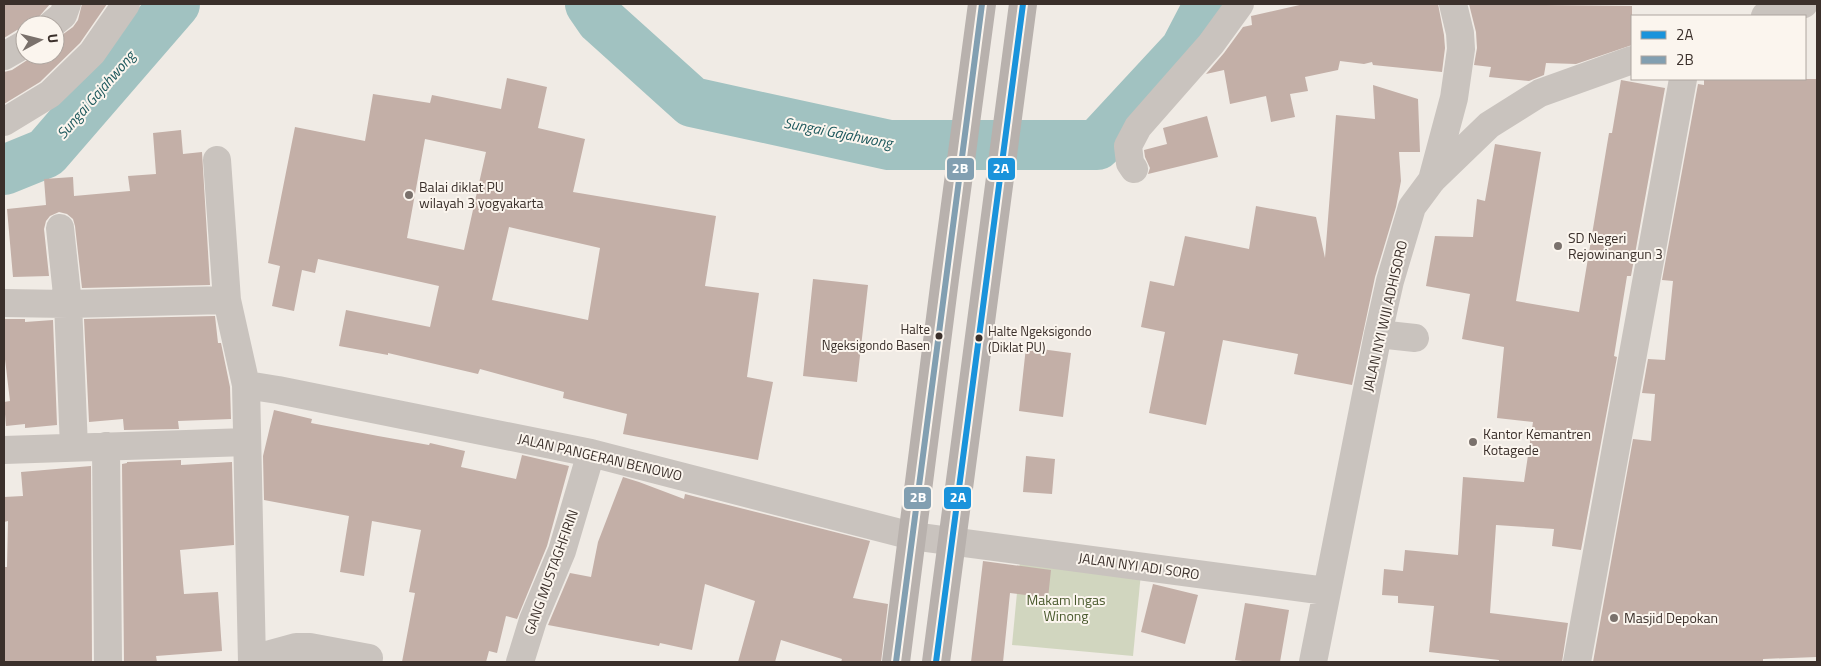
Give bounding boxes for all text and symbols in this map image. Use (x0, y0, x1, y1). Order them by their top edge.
north arrow (15, 15, 65, 65)
legend (1631, 15, 1806, 80)
text: 2A (1676, 23, 1693, 46)
text: U (42, 33, 64, 44)
water label: Sungai Gajahwong (51, 44, 142, 144)
text: 2B (1676, 48, 1694, 71)
water label: Sungai Gajahwong (782, 111, 896, 155)
line badge: 2B (946, 157, 975, 181)
text: 2B (952, 157, 968, 178)
line badge: 2A (987, 157, 1016, 181)
text: 2A (993, 157, 1010, 178)
place label: Balai diklat PU wilayah 3 yogyakarta (419, 176, 543, 213)
marker: Balai diklat PU wilayah 3 yogyakarta (403, 189, 415, 201)
place label: SD Negeri Rejowinangun 3 (1568, 227, 1663, 264)
street label: JALAN NYI WIJI ADHISORO (1357, 238, 1412, 394)
marker: SD Negeri Rejowinangun 3 (1552, 240, 1564, 252)
place label: Halte Ngeksigondo Basen (822, 319, 930, 355)
place label: Halte Ngeksigondo (Diklat PU) (988, 321, 1092, 357)
marker: Halte Ngeksigondo Basen (934, 331, 944, 341)
marker: Halte Ngeksigondo (Diklat PU) (974, 333, 984, 343)
place label: Kantor Kemantren Kotagede (1483, 423, 1591, 460)
street label: JALAN PANGERAN BENOWO (516, 427, 684, 486)
marker: Kantor Kemantren Kotagede (1467, 436, 1479, 448)
line badge: 2B (903, 486, 932, 510)
text: 2B (910, 486, 926, 507)
line badge: 2A (943, 486, 972, 510)
text: 2A (950, 486, 967, 507)
street label: GANG MUSTAGHFIRIN (518, 506, 583, 637)
street label: JALAN NYI ADI SORO (1077, 547, 1201, 584)
park label: Makam Ingas Winong (1027, 589, 1105, 626)
place label: Masjid Depokan (1624, 607, 1718, 628)
marker: Masjid Depokan (1608, 612, 1620, 624)

